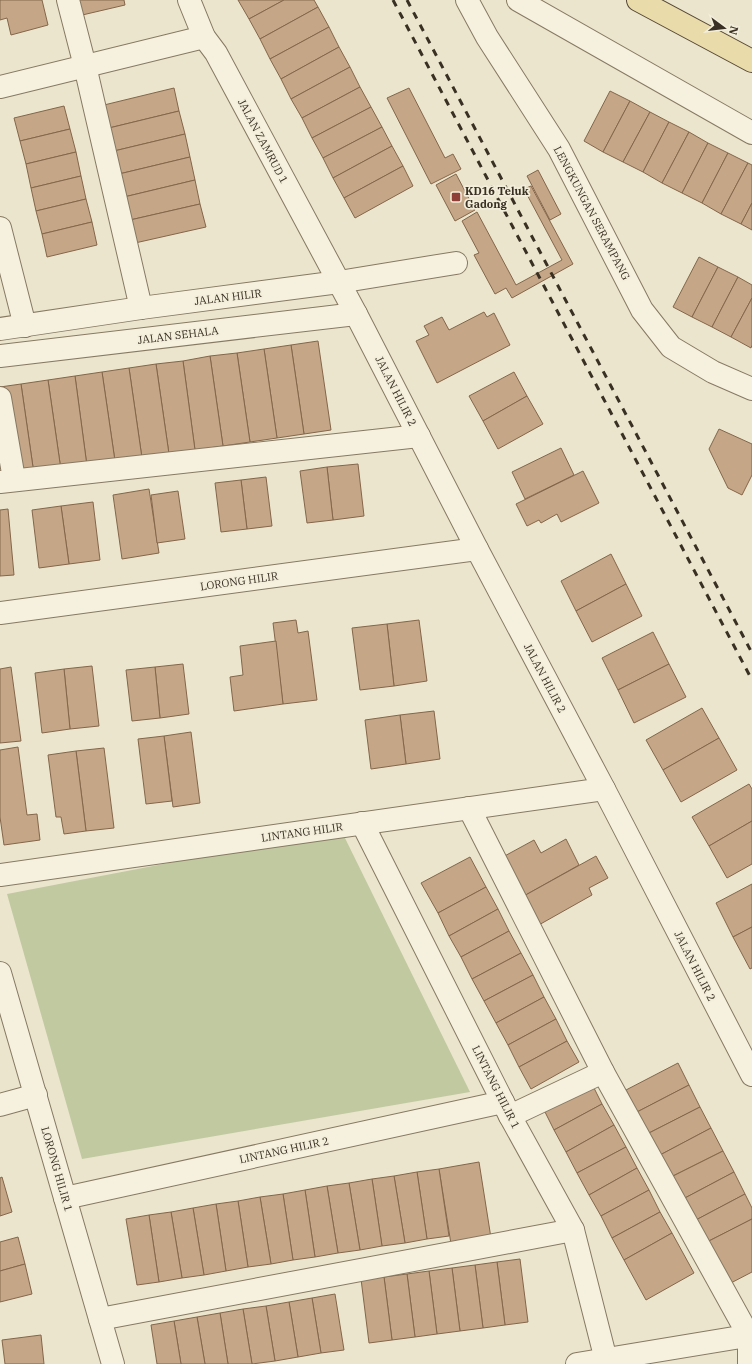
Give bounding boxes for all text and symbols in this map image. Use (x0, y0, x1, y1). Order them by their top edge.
north arrow (704, 8, 744, 48)
text: N (726, 25, 742, 37)
street label: JALAN ZAMRUD 1 (235, 96, 291, 186)
street label: LENGKUNGAN SERAMPANG (551, 144, 633, 282)
place label: KD16 Teluk Gadong (465, 184, 529, 211)
marker: KD16 Teluk Gadong (450, 191, 462, 203)
street label: JALAN HILIR (194, 286, 263, 308)
street label: JALAN SEHALA (137, 323, 220, 347)
street label: JALAN HILIR 2 (372, 354, 420, 428)
street label: LORONG HILIR (199, 569, 280, 593)
street label: JALAN HILIR 2 (521, 641, 569, 715)
street label: LINTANG HILIR (260, 819, 344, 845)
street label: JALAN HILIR 2 (671, 929, 719, 1003)
street label: LINTANG HILIR 1 (469, 1043, 523, 1131)
street label: LORONG HILIR 1 (38, 1125, 76, 1213)
street label: LINTANG HILIR 2 (238, 1134, 330, 1166)

